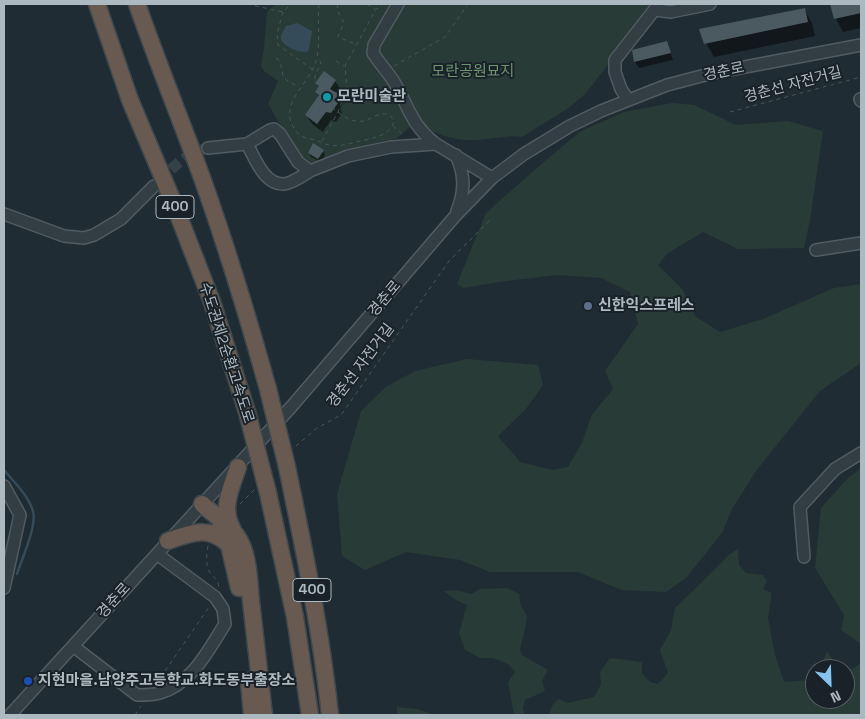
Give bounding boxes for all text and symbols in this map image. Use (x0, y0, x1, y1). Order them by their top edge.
street label: 경춘로 (702, 59, 746, 85)
park label: 모란공원묘지 (432, 63, 514, 81)
street label: 경춘선 자전거길 (742, 63, 844, 107)
place label: 모란미술관 (337, 88, 406, 106)
marker: 모란미술관 (321, 91, 333, 103)
road number: 400 (156, 196, 194, 218)
street label: 경춘로 (365, 277, 405, 321)
street label: 수도권제2순환고속도로 (195, 280, 257, 426)
place label: 신한익스프레스 (598, 297, 695, 315)
marker: 신한익스프레스 (582, 300, 594, 312)
street label: 경춘선 자전거길 (324, 320, 398, 412)
road number: 400 (293, 578, 331, 602)
street label: 경춘로 (93, 580, 135, 622)
north arrow (805, 659, 855, 709)
place label: 지현마을.남양주고등학교.화도동부출장소 (38, 672, 295, 690)
marker: 지현마을.남양주고등학교.화도동부출장소 (22, 675, 34, 687)
text: N (828, 687, 844, 707)

